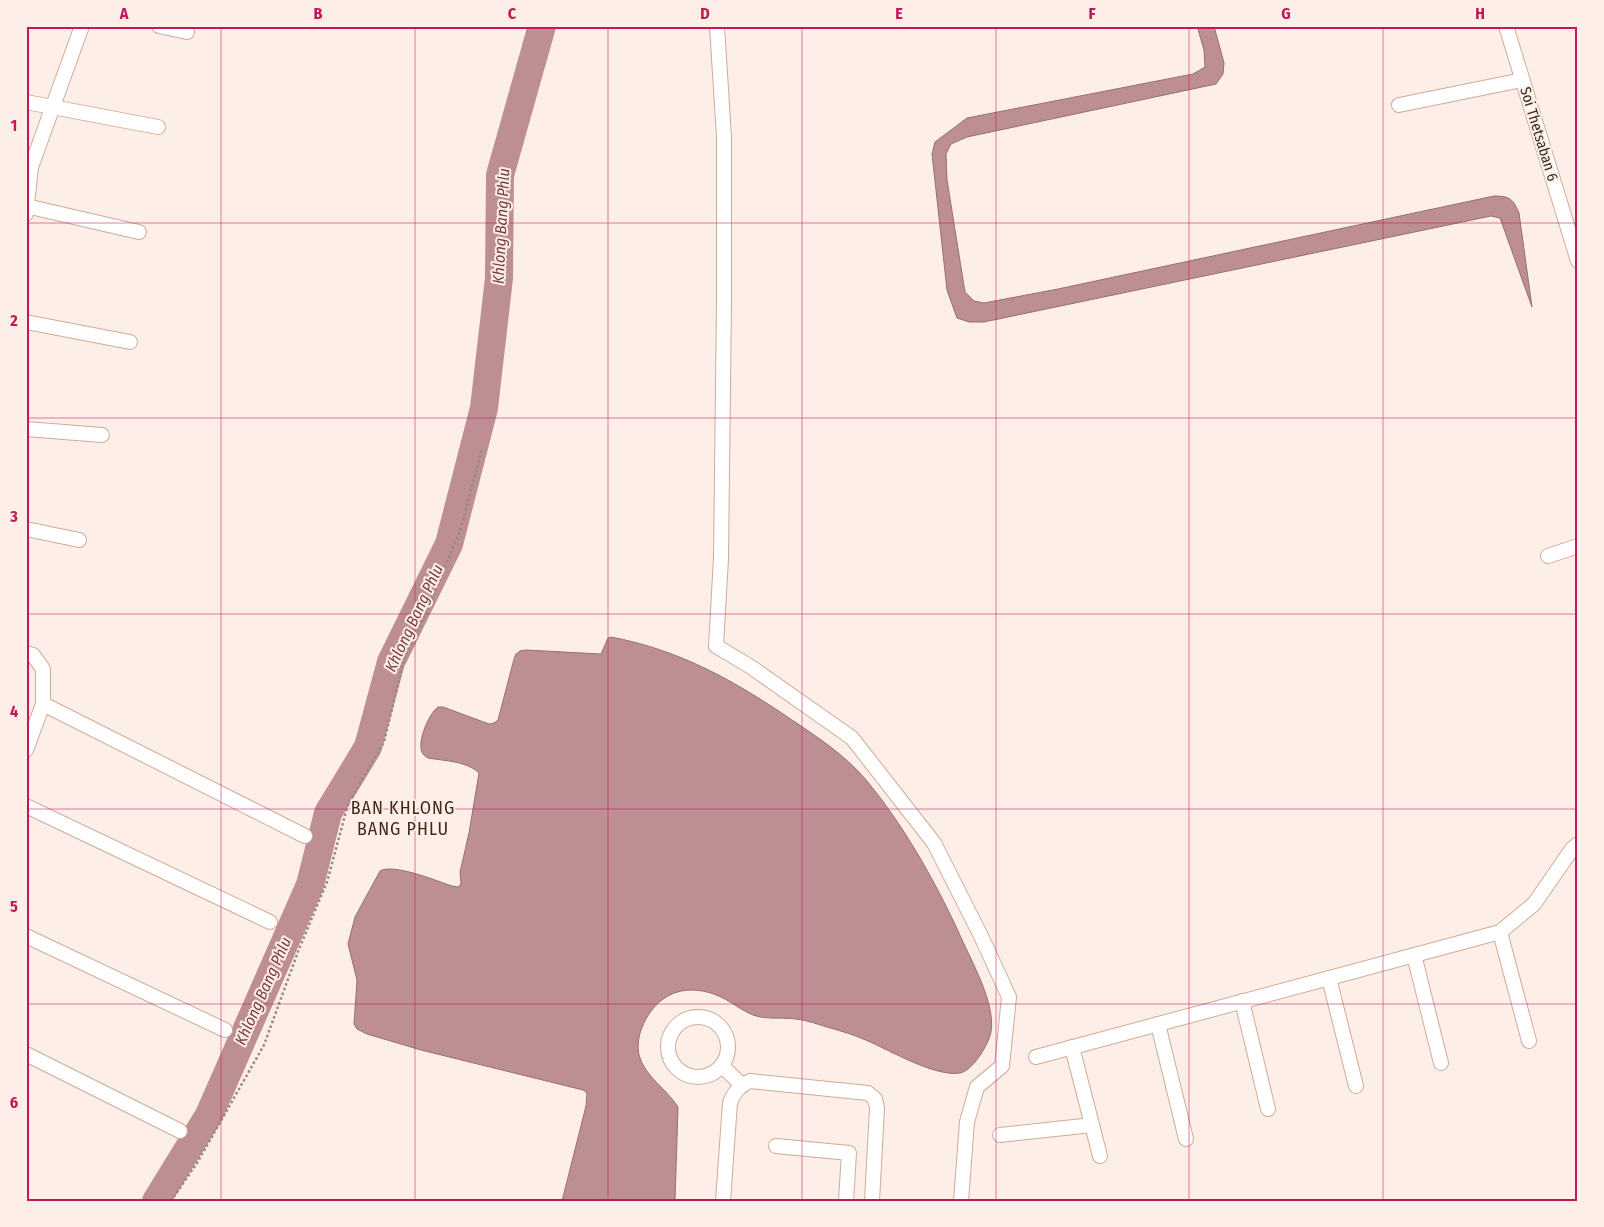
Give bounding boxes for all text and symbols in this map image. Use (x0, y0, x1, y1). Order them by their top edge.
text: A (119, 4, 129, 23)
text: B (314, 4, 323, 23)
text: C (508, 4, 517, 23)
text: D (700, 4, 710, 23)
text: E (895, 4, 903, 23)
text: F (1088, 4, 1096, 23)
text: G (1281, 4, 1291, 23)
text: H (1475, 4, 1485, 23)
street label: Soi Thetsaban 6 (1516, 85, 1562, 183)
text: 1 (11, 116, 17, 135)
water label: Khlong Bang Phlu (488, 168, 514, 284)
text: 2 (9, 311, 18, 330)
text: 3 (9, 507, 18, 526)
water label: Khlong Bang Phlu (381, 561, 447, 675)
text: 4 (10, 702, 18, 721)
district label: BAN KHLONG BANG PHLU (351, 797, 455, 840)
text: 5 (10, 897, 18, 916)
water label: Khlong Bang Phlu (231, 934, 295, 1048)
text: 6 (10, 1093, 18, 1112)

